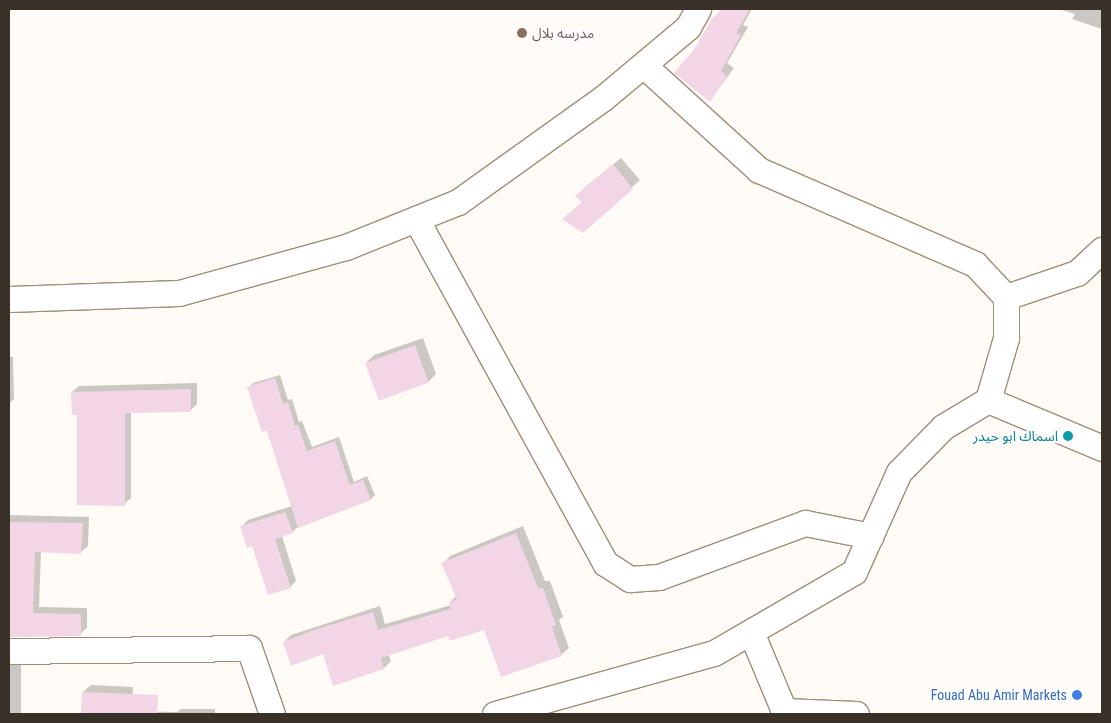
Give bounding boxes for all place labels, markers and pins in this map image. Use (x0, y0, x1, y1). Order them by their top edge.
place label: مدرسه بلال (532, 25, 594, 41)
marker: مدرسه بلال (516, 27, 528, 39)
place label: اسماك ابو حيدر (973, 428, 1058, 444)
marker: اسماك ابو حيدر (1062, 430, 1074, 442)
place label: Fouad Abu Amir Markets (931, 687, 1067, 703)
marker: Fouad Abu Amir Markets (1071, 689, 1083, 701)

